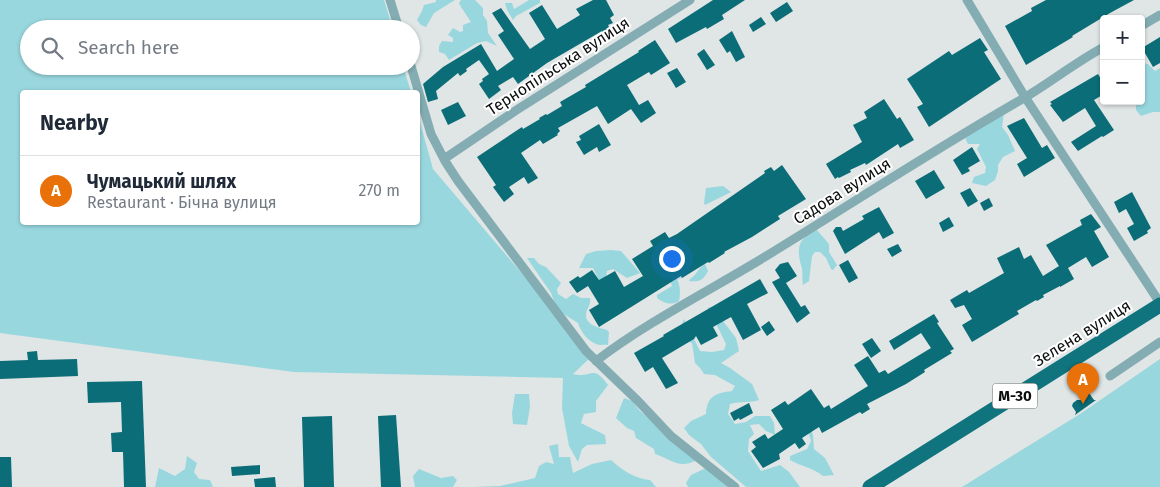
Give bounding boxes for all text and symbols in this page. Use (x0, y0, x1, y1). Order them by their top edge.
street label: Тернопільська вулиця (483, 13, 633, 119)
map controls (1100, 15, 1145, 105)
button: + (1100, 15, 1145, 60)
search box (20, 20, 420, 75)
icon: search (38, 34, 66, 62)
text: Search here (78, 36, 179, 59)
button: − (1100, 60, 1145, 105)
text: Nearby (40, 110, 108, 136)
street label: Садова вулиця (790, 154, 894, 228)
text: Чумацький шлях (87, 170, 236, 193)
text: A (51, 181, 61, 200)
text: 270 m (358, 181, 400, 200)
text: Restaurant · Бічна вулиця (87, 193, 277, 212)
your location (659, 246, 685, 272)
street label: Зелена вулиця (1030, 296, 1134, 370)
pin: A (1067, 363, 1099, 404)
road number: М-30 (992, 384, 1038, 408)

